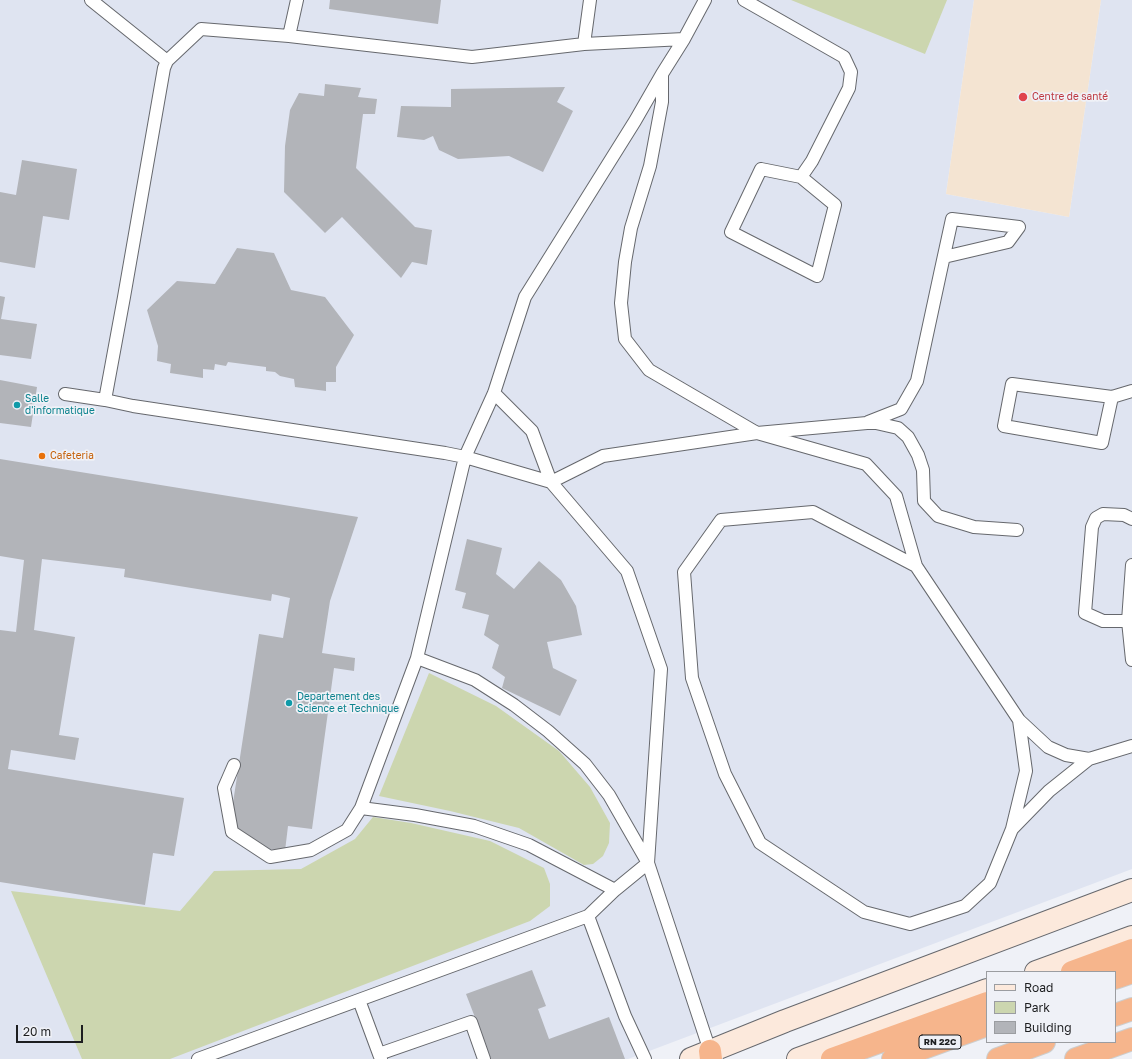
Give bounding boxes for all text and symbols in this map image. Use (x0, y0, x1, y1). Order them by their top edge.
marker: Centre de santé (1017, 91, 1029, 103)
place label: Centre de santé (1032, 91, 1108, 103)
place label: Salle d'informatique (25, 393, 95, 416)
marker: Salle d'informatique (12, 400, 22, 410)
place label: Cafeteria (50, 450, 94, 462)
marker: Cafeteria (37, 451, 47, 461)
place label: Departement des Science et Technique (297, 691, 399, 714)
marker: Departement des Science et Technique (284, 698, 294, 708)
legend (986, 971, 1116, 1043)
text: Road (1024, 980, 1053, 995)
text: Park (1024, 1000, 1050, 1015)
scale bar (18, 1017, 85, 1043)
text: Building (1024, 1020, 1072, 1035)
text: 20 m (23, 1024, 51, 1039)
road number: RN 22C (919, 1035, 961, 1049)

